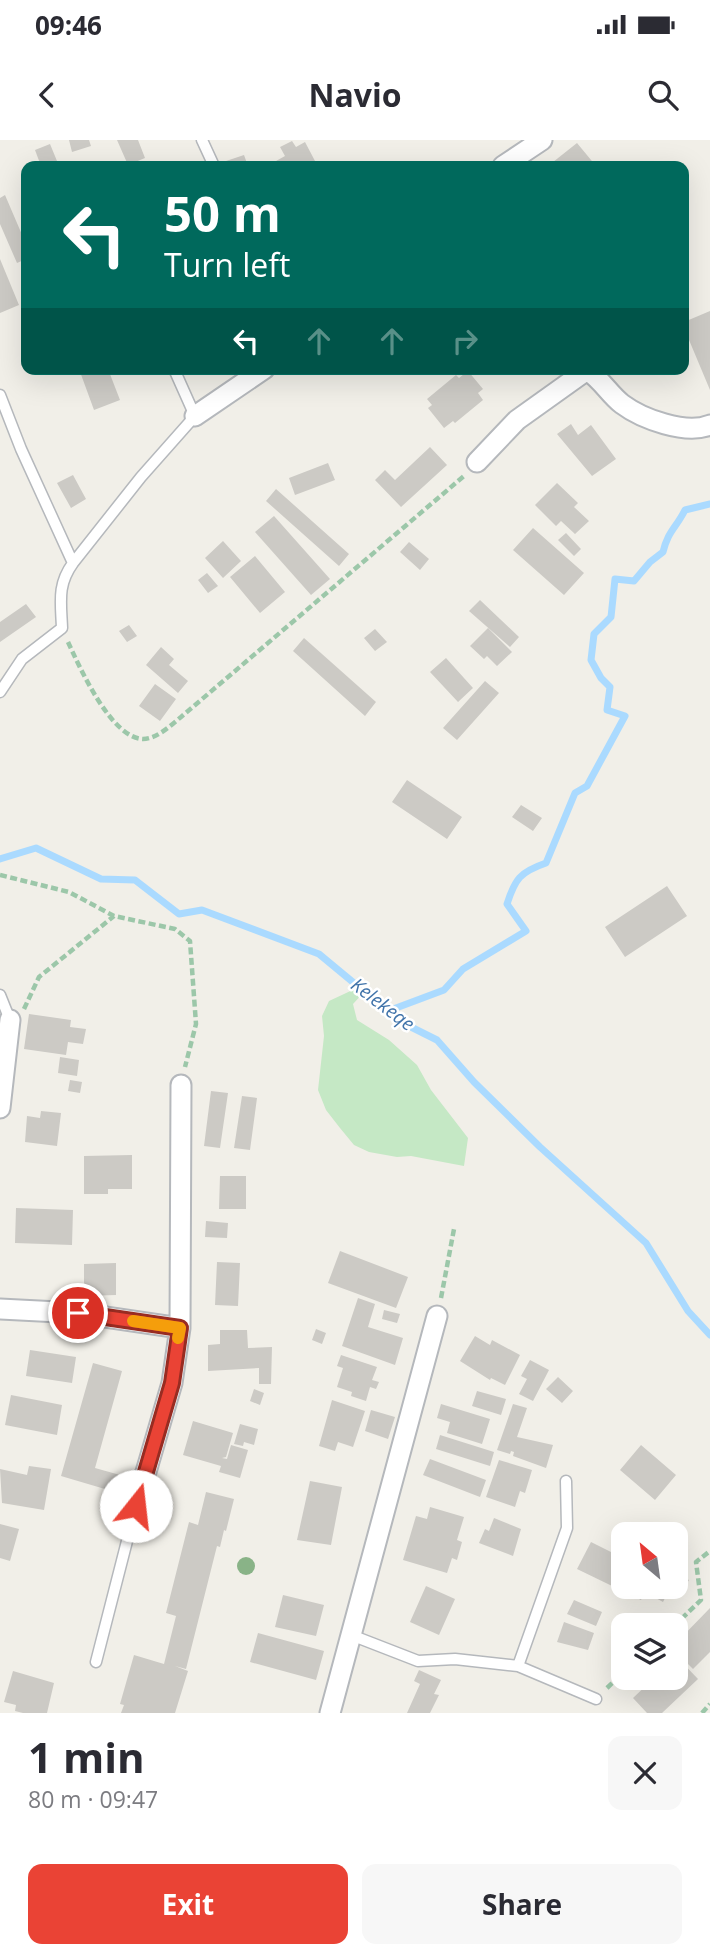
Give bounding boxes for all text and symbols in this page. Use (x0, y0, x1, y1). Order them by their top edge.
text: 09:46 (35, 7, 102, 43)
text: Navio (308, 73, 402, 116)
icon: back (28, 76, 66, 114)
icon: search (644, 76, 682, 114)
text: 50 m (164, 180, 281, 246)
icon: left (49, 189, 140, 280)
text: Turn left (164, 243, 290, 286)
icon: left (227, 322, 265, 360)
icon: ahead (300, 322, 338, 360)
icon: ahead (373, 322, 411, 360)
icon: right (446, 322, 484, 360)
water label: Kelekeqe (346, 971, 420, 1037)
pin (48, 1283, 108, 1343)
icon: arrive (59, 1294, 97, 1332)
position arrow (99, 1469, 173, 1543)
north arrow (611, 1522, 688, 1600)
map controls (611, 1522, 688, 1690)
button: layers (611, 1613, 688, 1690)
text: 1 min (28, 1728, 145, 1785)
button: close (608, 1736, 682, 1810)
text: 80 m · 09:47 (28, 1783, 158, 1815)
button: Exit (28, 1864, 348, 1944)
button: Share (362, 1864, 682, 1944)

